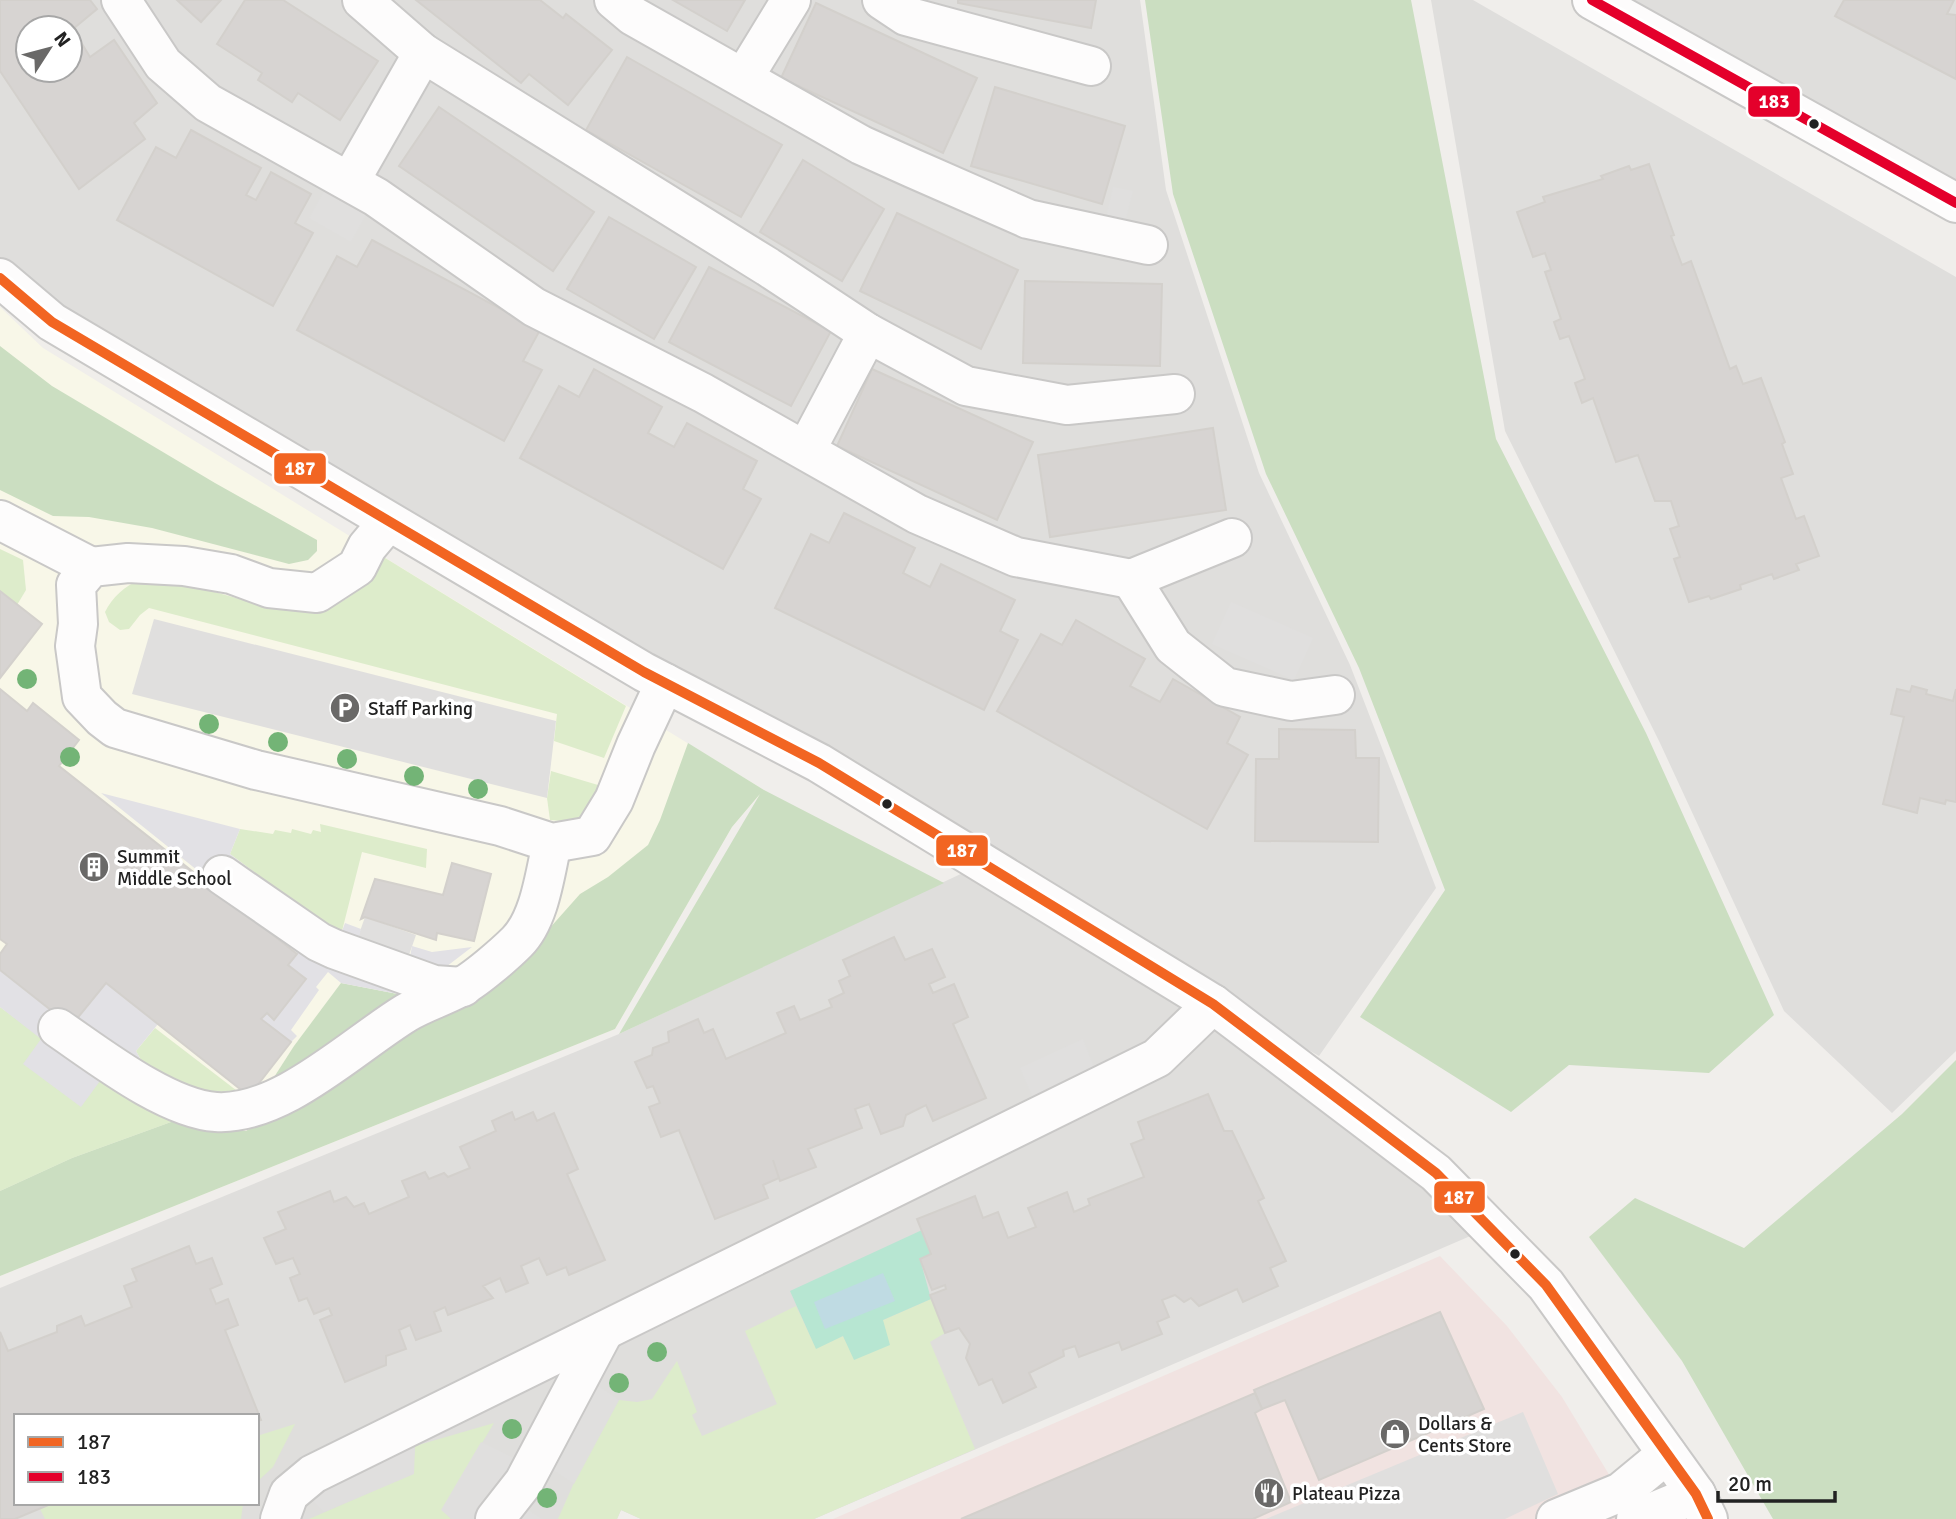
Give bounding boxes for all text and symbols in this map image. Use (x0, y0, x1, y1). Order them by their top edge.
north arrow (14, 14, 84, 84)
text: N (48, 27, 76, 52)
line badge: 183 (1747, 85, 1801, 118)
text: 183 (1759, 90, 1789, 114)
unlabelled marker (1807, 117, 1821, 131)
line badge: 187 (273, 452, 327, 485)
text: 187 (285, 457, 315, 481)
parking icon: Staff Parking (328, 691, 362, 725)
place label: Staff Parking (368, 697, 473, 721)
unlabelled marker (880, 797, 894, 811)
line badge: 187 (935, 834, 989, 867)
text: 187 (947, 839, 977, 863)
place label: Summit Middle School (117, 845, 232, 891)
building icon: Summit Middle School (77, 850, 111, 884)
line badge: 187 (1433, 1180, 1486, 1214)
text: 187 (1444, 1186, 1474, 1210)
unlabelled marker (1508, 1247, 1522, 1261)
place label: Dollars & Cents Store (1418, 1412, 1511, 1458)
legend (14, 1414, 259, 1505)
shop icon: Dollars & Cents Store (1378, 1417, 1412, 1451)
text: 187 (77, 1429, 111, 1455)
scale bar (1718, 1460, 1835, 1504)
text: 183 (77, 1464, 111, 1490)
text: 20 m (1728, 1471, 1772, 1497)
restaurant icon: Plateau Pizza (1252, 1476, 1286, 1510)
place label: Plateau Pizza (1292, 1482, 1401, 1506)

